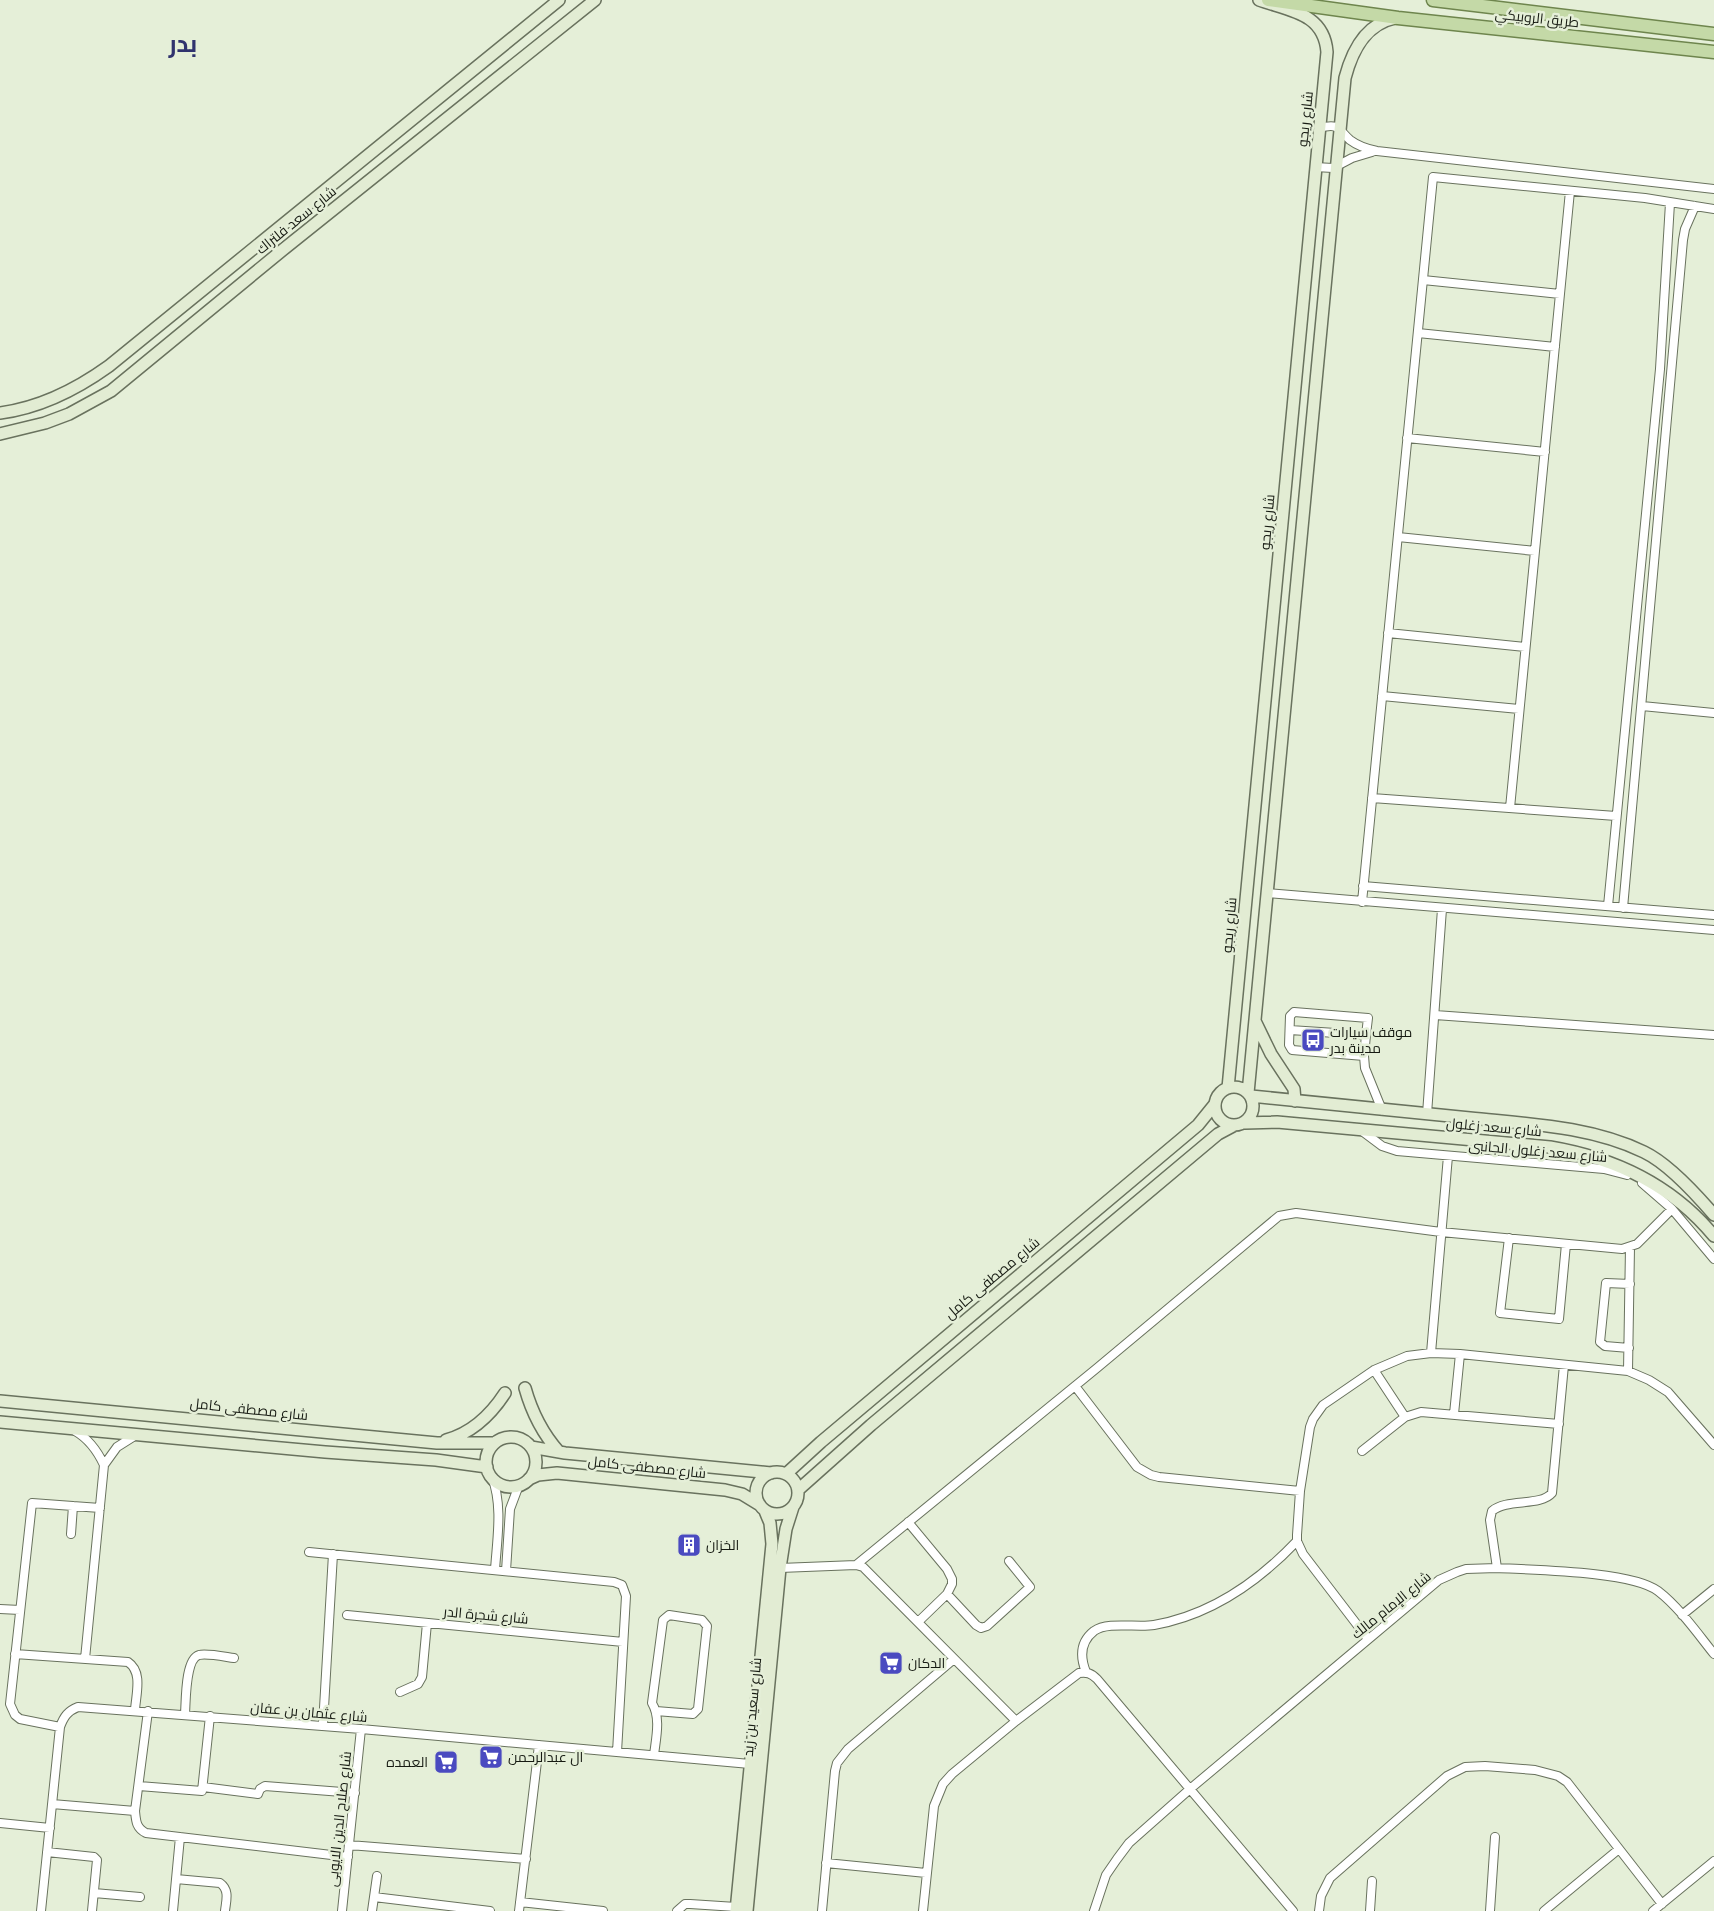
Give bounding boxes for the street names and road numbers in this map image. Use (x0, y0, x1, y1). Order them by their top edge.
street label: طريق الروبيكي (1494, 5, 1580, 34)
street label: شارع ريجو (1293, 90, 1317, 148)
street label: شارع سعد فلتراك (252, 182, 340, 258)
street label: شارع ريجو (1256, 493, 1278, 551)
street label: شارع ريجو (1218, 896, 1240, 954)
street label: شارع سعد زغلول (1445, 1114, 1543, 1140)
street label: شارع سعد زغلول الجانبى (1468, 1136, 1608, 1166)
street label: شارع مصطفى كامل (941, 1233, 1043, 1323)
street label: شارع مصطفى كامل (189, 1394, 309, 1424)
street label: شارع مصطفى كامل (587, 1452, 707, 1482)
street label: شارع الإمام مالك (1348, 1567, 1435, 1643)
street label: شارع شجرة الدر (442, 1602, 529, 1628)
street label: شارع سعيد بن زيد (739, 1657, 765, 1757)
street label: شارع عثمان بن عفان (250, 1698, 368, 1726)
street label: شارع صلاح الدين الايوبى (323, 1750, 355, 1888)

